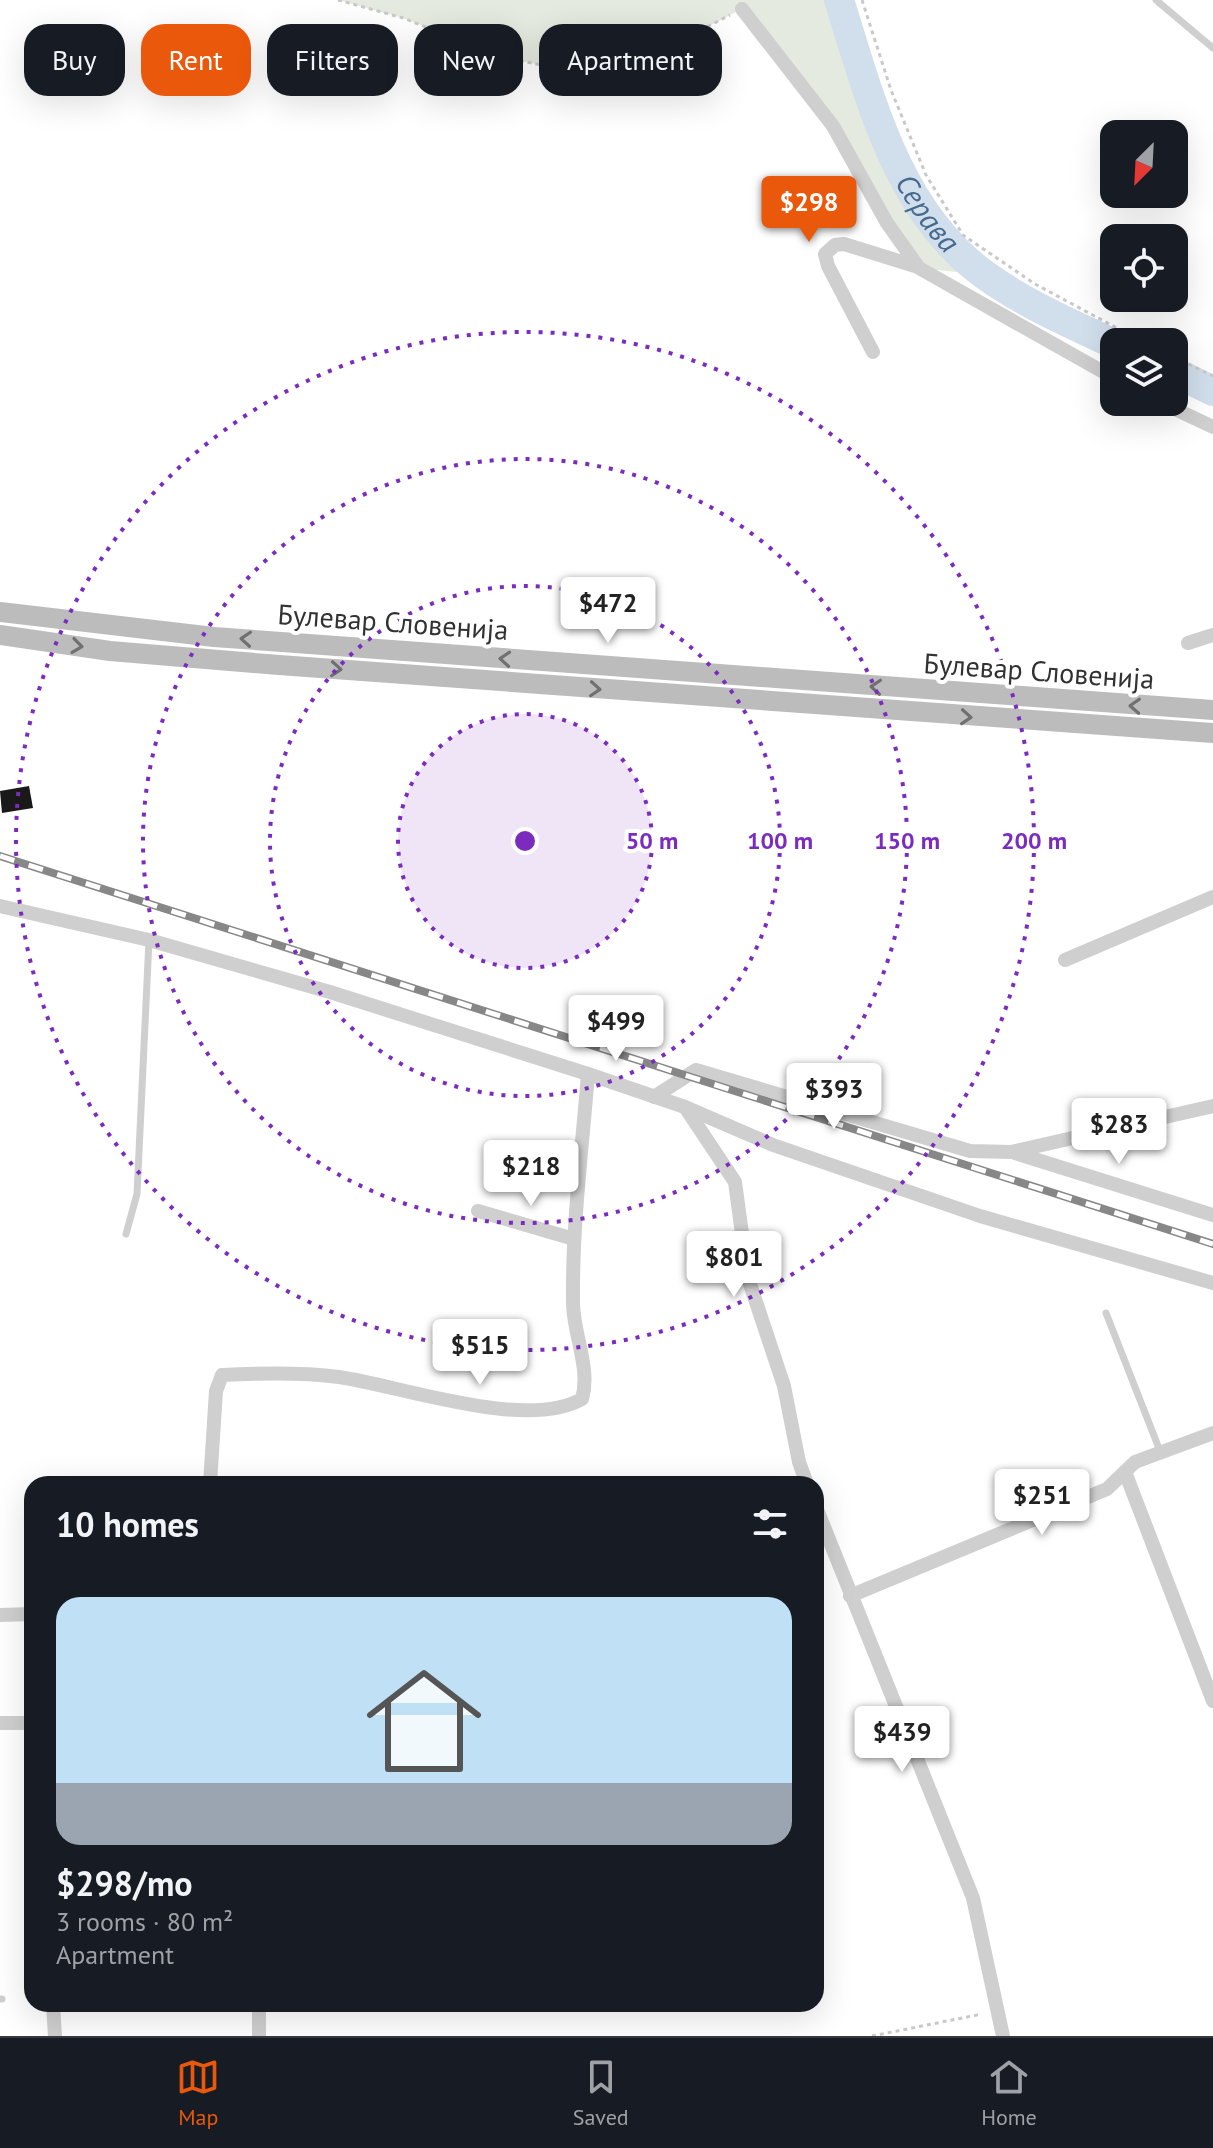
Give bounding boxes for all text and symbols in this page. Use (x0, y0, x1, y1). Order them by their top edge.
chip: Buy (24, 24, 125, 96)
chip: Rent (141, 24, 251, 96)
chip: Filters (267, 24, 398, 96)
chip: New (414, 24, 523, 96)
chip: Apartment (539, 24, 722, 96)
north arrow (1100, 120, 1188, 208)
map controls (1100, 120, 1188, 416)
water label: Серава (887, 167, 969, 260)
pin: $298 (762, 176, 856, 244)
text: $298 (780, 185, 838, 218)
button: locate (1100, 224, 1188, 312)
button: layers (1100, 328, 1188, 416)
pin: $472 (561, 577, 655, 645)
text: $472 (579, 586, 637, 619)
street label: Булевар Словенија (276, 595, 510, 648)
one-way arrow (239, 631, 252, 648)
one-way arrow (70, 637, 84, 654)
street label: Булевар Словенија (922, 644, 1156, 697)
one-way arrow (498, 651, 511, 668)
one-way arrow (330, 660, 343, 677)
one-way arrow (869, 679, 882, 696)
one-way arrow (589, 680, 602, 697)
one-way arrow (1128, 698, 1141, 715)
one-way arrow (960, 708, 973, 725)
text: 50 m (626, 825, 678, 856)
text: 100 m (747, 825, 813, 856)
text: 150 m (874, 825, 940, 856)
text: 200 m (1001, 825, 1067, 856)
centre of rings (511, 827, 539, 855)
pin: $499 (569, 995, 663, 1063)
text: $499 (587, 1004, 645, 1037)
pin: $393 (787, 1063, 881, 1131)
text: $393 (805, 1072, 863, 1105)
pin: $283 (1072, 1098, 1166, 1166)
text: $283 (1090, 1107, 1148, 1140)
pin: $218 (484, 1140, 578, 1208)
text: $218 (502, 1149, 560, 1182)
pin: $801 (687, 1231, 781, 1299)
text: $801 (705, 1240, 763, 1273)
pin: $515 (433, 1319, 527, 1387)
text: $515 (451, 1328, 509, 1361)
pin: $251 (995, 1469, 1089, 1537)
text: $251 (1013, 1478, 1071, 1511)
text: 10 homes (56, 1502, 199, 1546)
icon: filters (748, 1502, 792, 1546)
icon: home (352, 1649, 496, 1793)
pin: $439 (855, 1706, 949, 1774)
text: $439 (873, 1715, 931, 1748)
text: $298/mo (56, 1861, 193, 1905)
text: 3 rooms · 80 m² (56, 1905, 233, 1938)
text: Apartment (56, 1938, 174, 1971)
tab: Map (176, 2055, 220, 2131)
tab: Saved (573, 2055, 629, 2131)
tab: Home (981, 2055, 1037, 2131)

